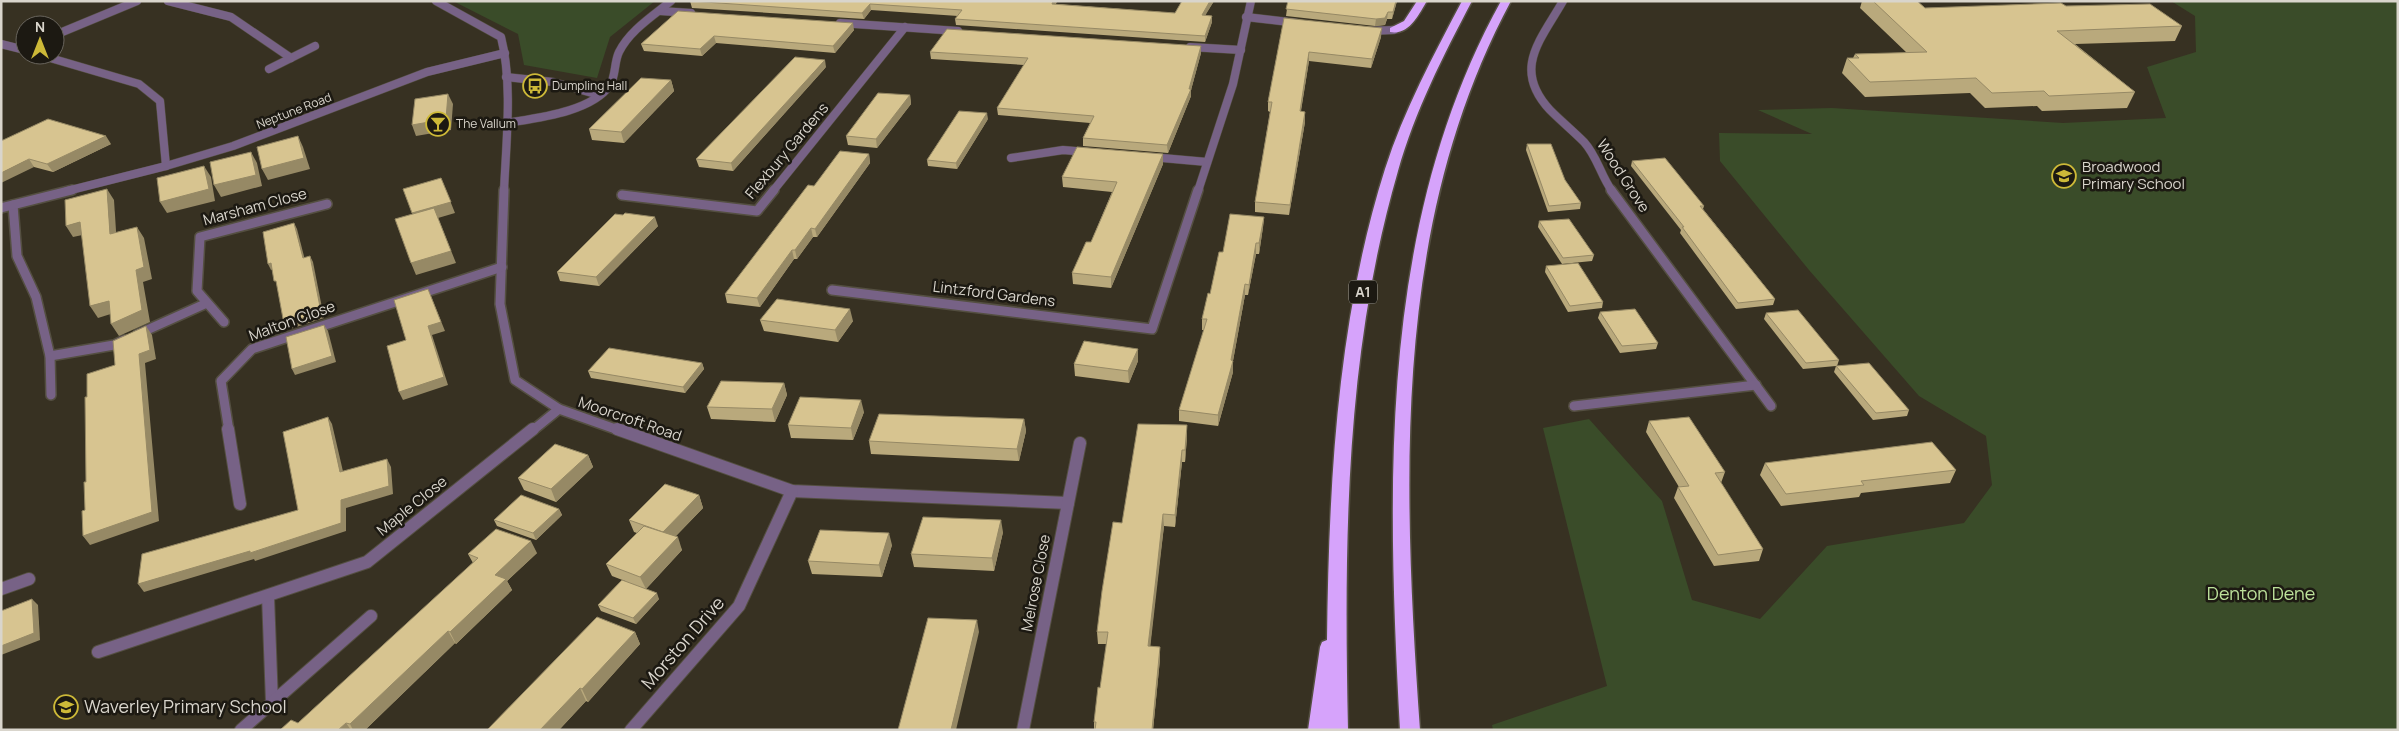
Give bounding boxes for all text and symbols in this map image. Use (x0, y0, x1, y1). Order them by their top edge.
north arrow (15, 15, 65, 65)
text: N (35, 17, 45, 36)
bus stop icon: Dumpling Hall (522, 73, 548, 99)
place label: Dumpling Hall (552, 77, 627, 94)
street label: Neptune Road (254, 88, 334, 133)
street label: Flexbury Gardens (740, 98, 833, 203)
bar icon: The Vallum (425, 111, 451, 137)
place label: The Vallum (456, 115, 516, 132)
street label: Wood Grove (1592, 135, 1655, 217)
place label: Broadwood Primary School (2082, 156, 2185, 194)
school or university icon: Broadwood Primary School (2051, 163, 2077, 189)
street label: Marsham Close (201, 183, 309, 230)
street label: Lintzford Gardens (932, 276, 1057, 311)
road number: A1 (1349, 280, 1377, 304)
street label: Malton Close (246, 295, 338, 346)
street label: Moorcroft Road (576, 391, 685, 446)
street label: Maple Close (372, 471, 451, 540)
street label: Melrose Close (1016, 532, 1055, 633)
park label: Denton Dene (2207, 581, 2315, 605)
street label: Morston Drive (635, 591, 729, 694)
school or university icon: Waverley Primary School (53, 694, 79, 720)
place label: Waverley Primary School (84, 694, 287, 718)

